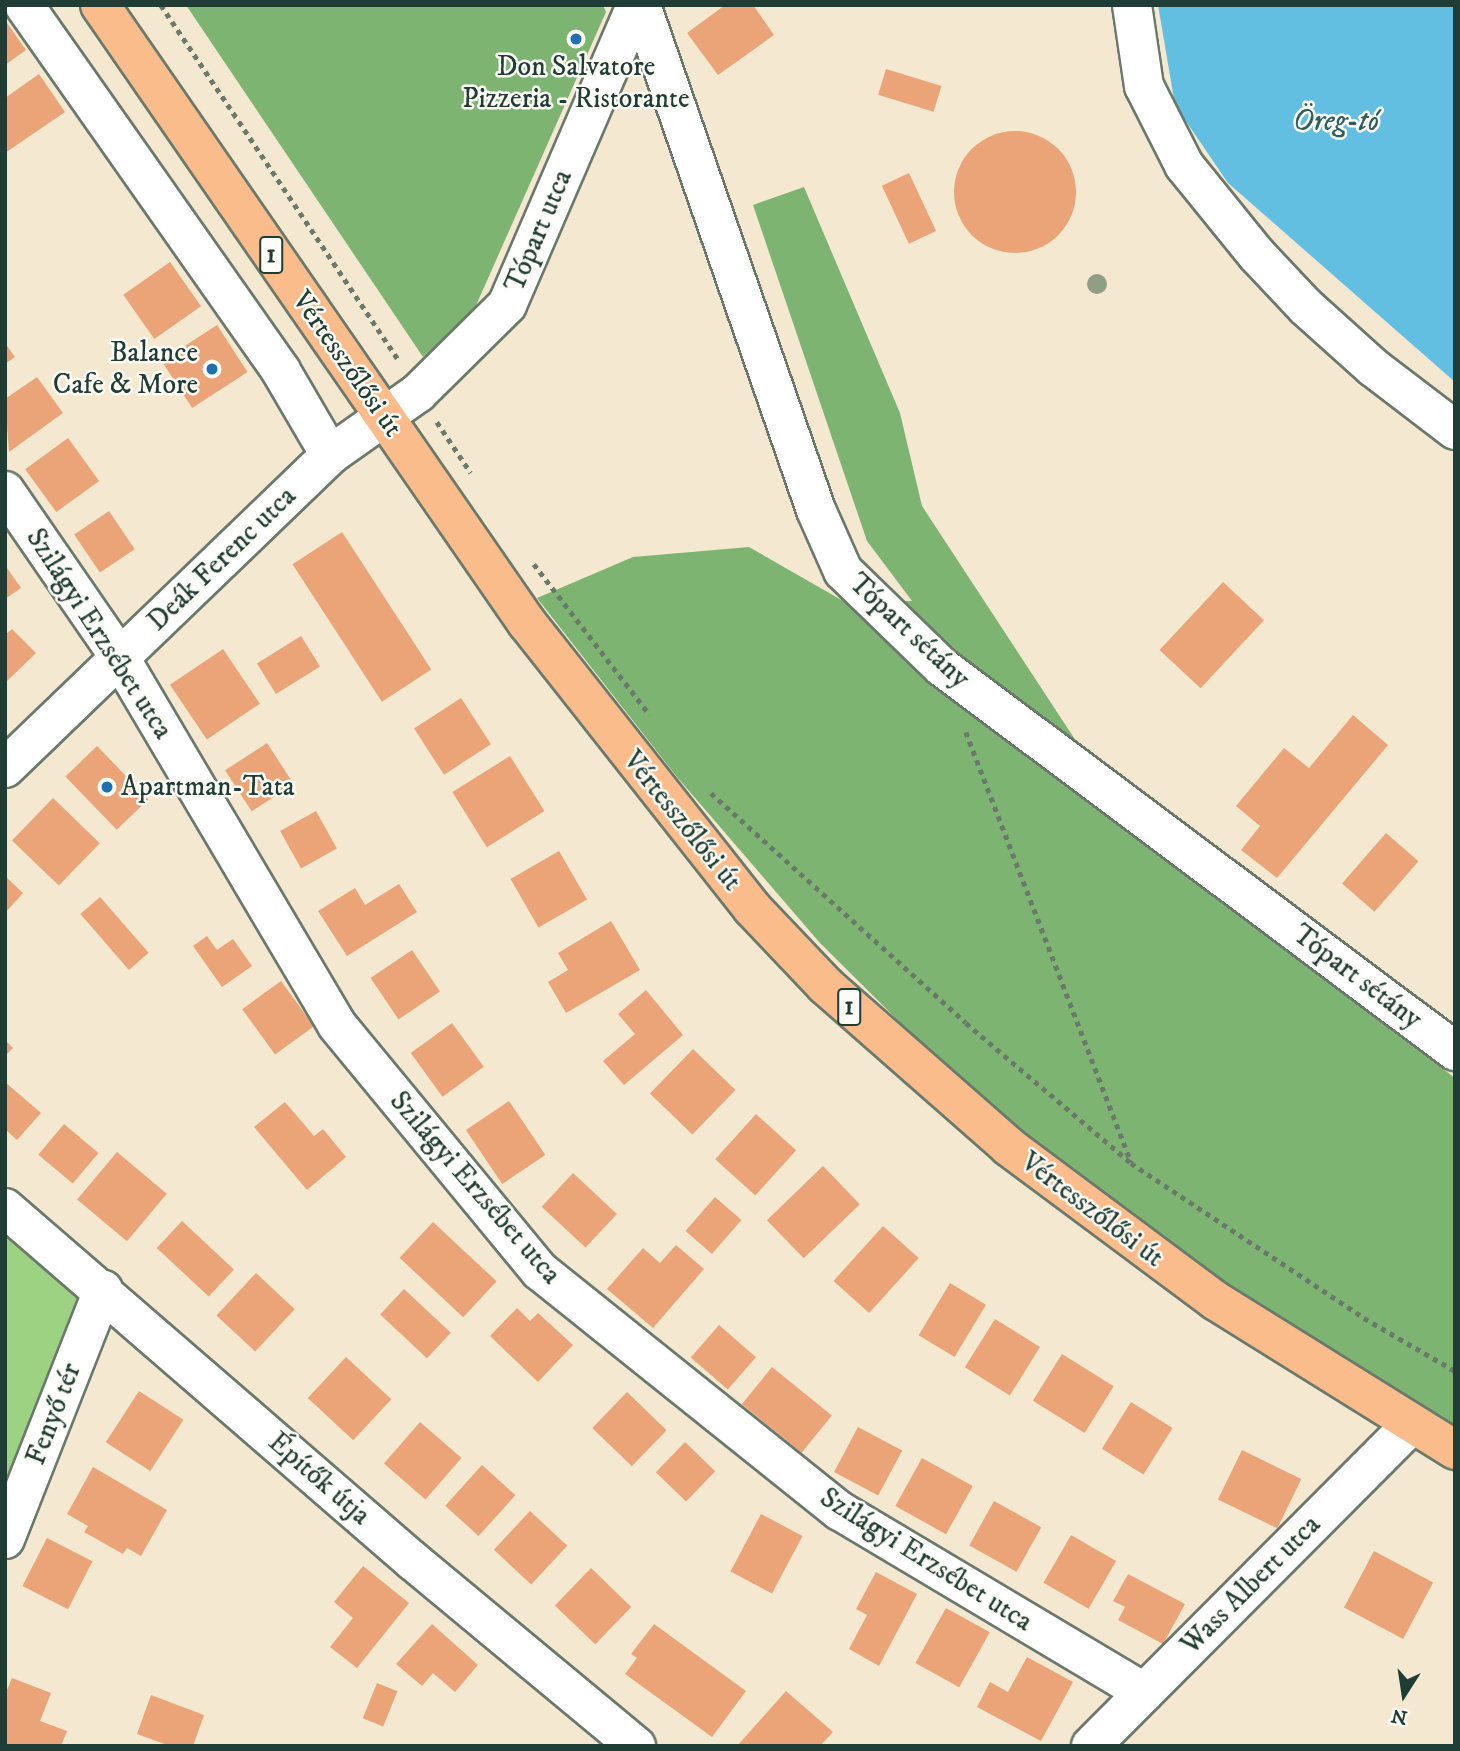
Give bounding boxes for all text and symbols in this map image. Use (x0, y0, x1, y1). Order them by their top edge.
marker: Don Salvatore Pizzeria - Ristorante (568, 31, 584, 47)
place label: Don Salvatore Pizzeria - Ristorante (462, 50, 690, 116)
water label: Öreg-tó (1293, 104, 1379, 140)
street label: Tópart utca (498, 165, 580, 297)
road number: 1 (259, 232, 283, 278)
street label: Vértesszőlősi út (284, 285, 410, 443)
place label: Balance Cafe & More (53, 336, 198, 402)
marker: Balance Cafe & More (204, 361, 220, 377)
street label: Deák Ferenc utca (141, 480, 303, 638)
street label: Szilágyi Erzsébet utca (18, 522, 180, 746)
street label: Tópart sétány (842, 567, 976, 695)
street label: Vértesszőlősi út (615, 744, 749, 898)
place label: Apartman-Tata (121, 770, 295, 804)
marker: Apartman-Tata (99, 779, 115, 795)
street label: Tópart sétány (1286, 918, 1428, 1036)
road number: 1 (837, 984, 861, 1030)
street label: Szilágyi Erzsébet utca (382, 1085, 568, 1291)
street label: Vértesszőlősi út (1014, 1145, 1170, 1275)
street label: Fenyő tér (19, 1358, 89, 1470)
street label: Építők útja (261, 1425, 377, 1533)
street label: Szilágyi Erzsébet utca (814, 1481, 1038, 1639)
street label: Wass Albert utca (1174, 1508, 1328, 1662)
north arrow (1369, 1660, 1439, 1730)
text: N (1390, 1703, 1410, 1729)

